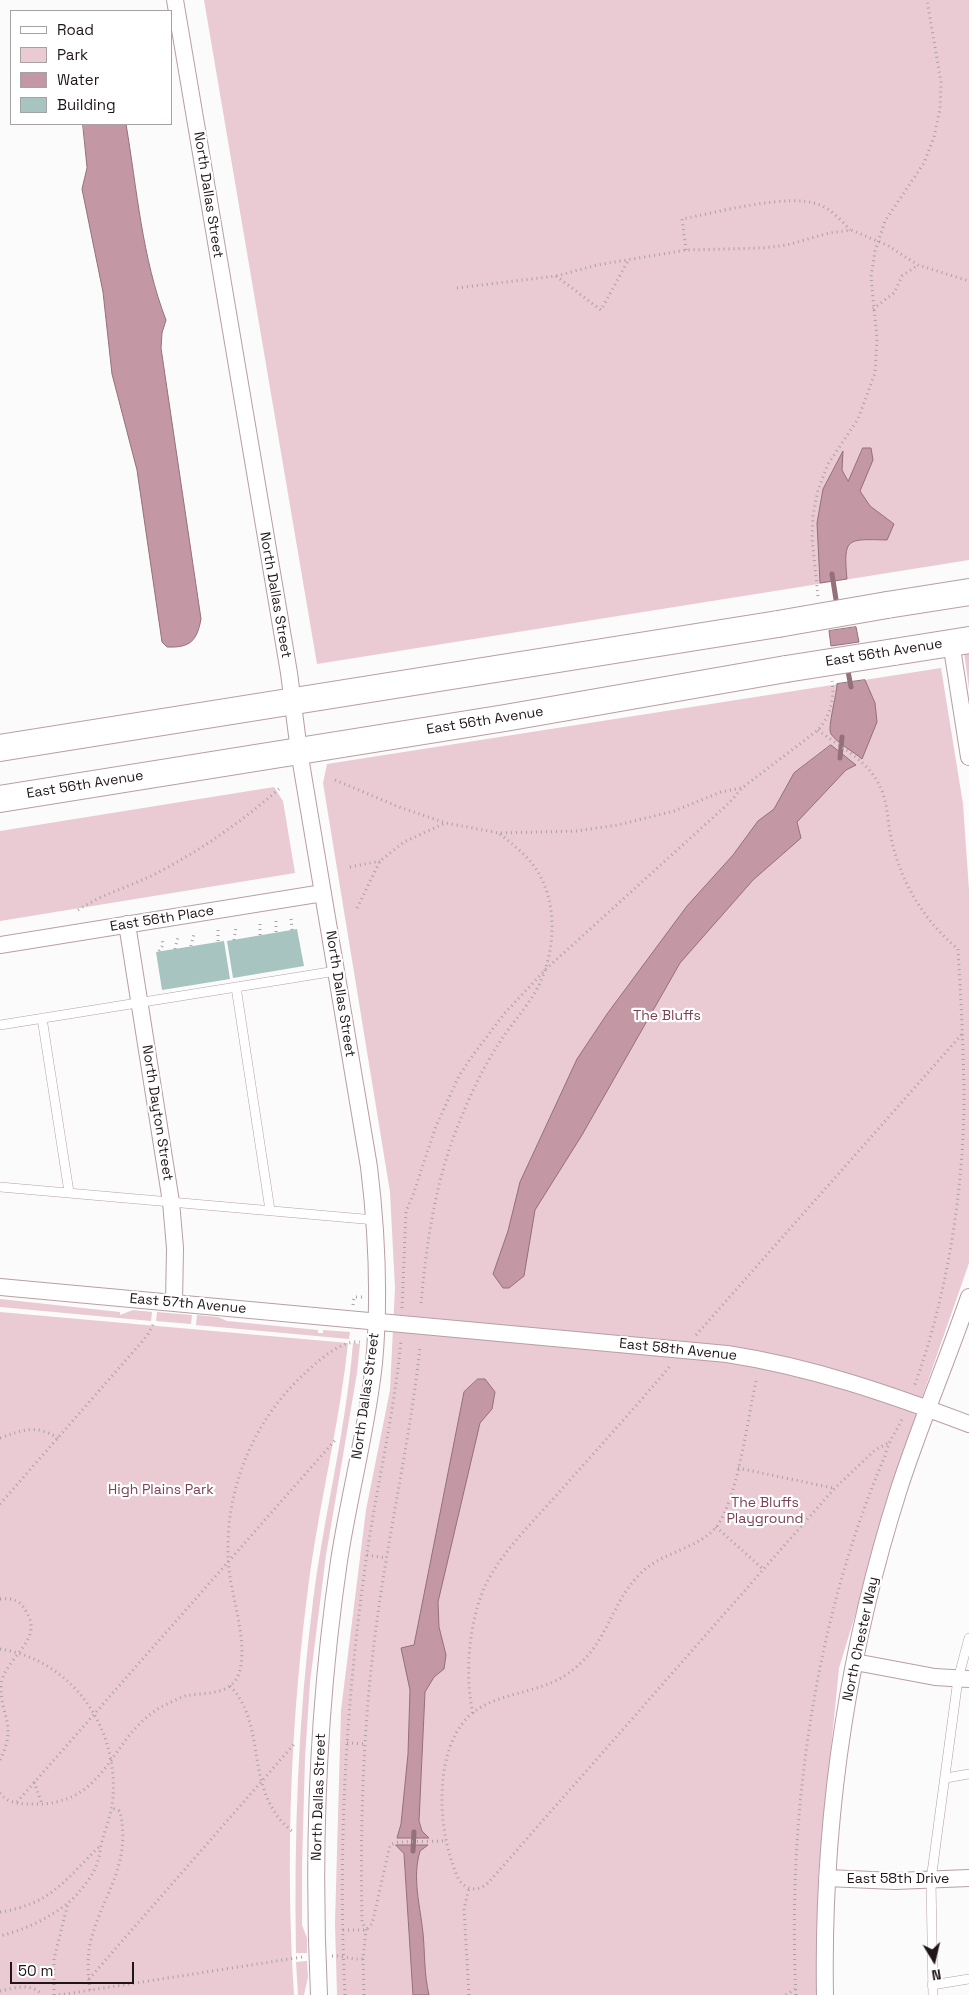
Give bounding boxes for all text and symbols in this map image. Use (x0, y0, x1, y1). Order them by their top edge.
legend (10, 10, 172, 125)
text: Road (57, 20, 94, 39)
text: Park (57, 45, 88, 64)
text: Water (57, 70, 99, 89)
text: Building (57, 95, 116, 114)
street label: North Dallas Street (190, 131, 226, 259)
street label: North Dallas Street (256, 531, 294, 659)
street label: East 56th Avenue (824, 635, 944, 671)
street label: East 56th Avenue (425, 703, 545, 739)
street label: East 56th Avenue (25, 767, 145, 803)
street label: East 56th Place (109, 902, 215, 936)
street label: North Dallas Street (322, 930, 358, 1058)
park label: The Bluffs (633, 1008, 701, 1024)
street label: North Dayton Street (138, 1044, 176, 1182)
street label: East 57th Avenue (129, 1291, 247, 1317)
street label: North Dallas Street (349, 1332, 383, 1460)
street label: East 58th Avenue (618, 1335, 738, 1365)
park label: High Plains Park (108, 1482, 214, 1498)
park label: The Bluffs Playground (726, 1495, 804, 1528)
street label: North Chester Way (840, 1575, 882, 1703)
street label: North Dallas Street (308, 1733, 330, 1861)
street label: East 58th Drive (847, 1871, 949, 1887)
north arrow (909, 1935, 959, 1985)
scale bar (12, 1952, 136, 1984)
text: 50 m (18, 1961, 53, 1980)
text: N (930, 1965, 942, 1984)

